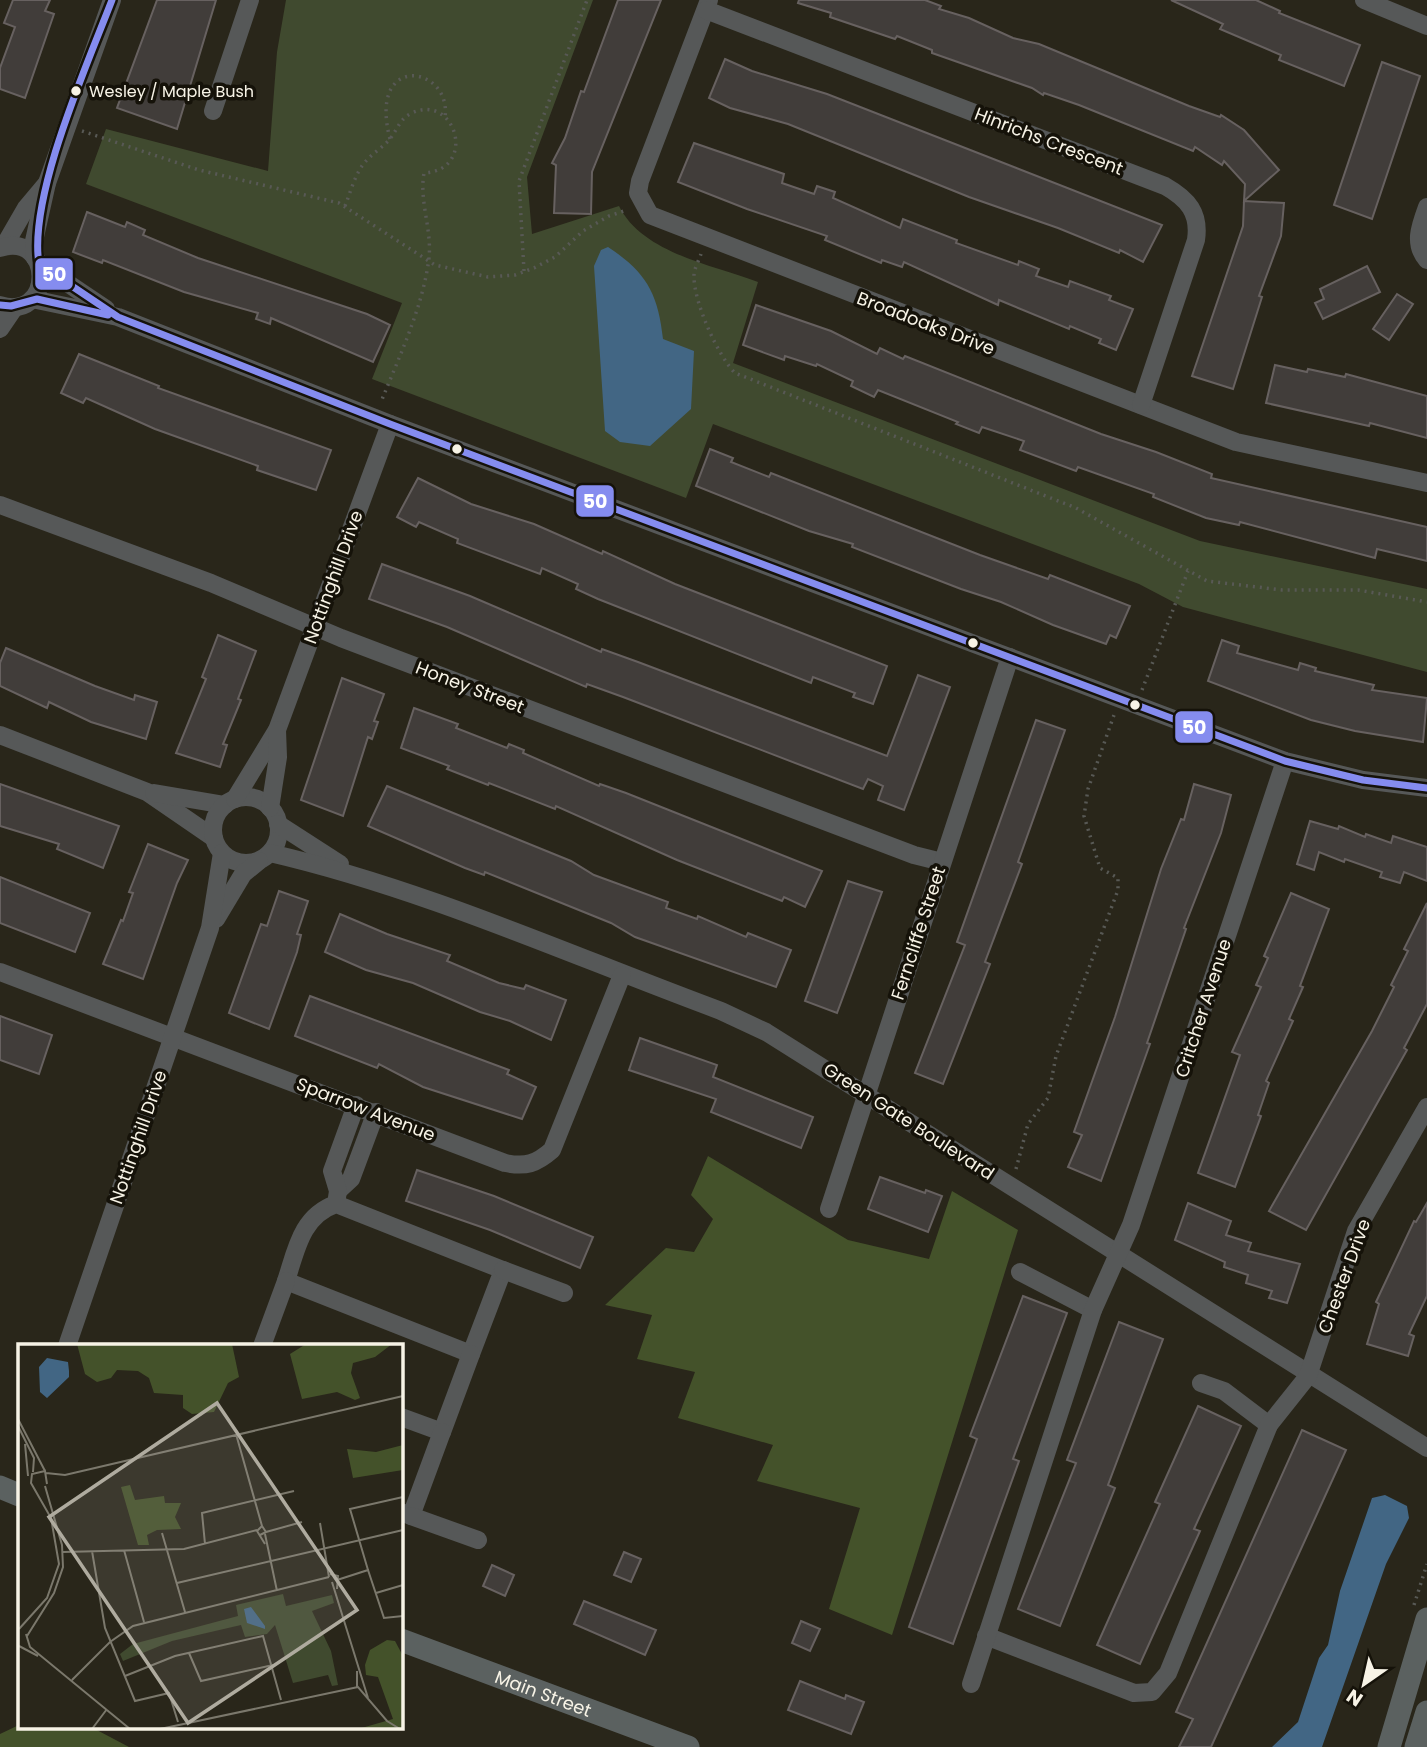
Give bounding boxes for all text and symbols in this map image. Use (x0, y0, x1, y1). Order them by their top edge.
place label: Wesley / Maple Bush (89, 80, 254, 103)
marker: Wesley / Maple Bush (69, 84, 83, 98)
street label: Hinrichs Crescent (971, 101, 1127, 181)
line badge: 50 (34, 257, 74, 291)
text: 50 (42, 261, 66, 288)
street label: Broadoaks Drive (853, 285, 999, 361)
unlabelled marker (450, 442, 464, 456)
line badge: 50 (575, 484, 615, 518)
text: 50 (583, 488, 607, 515)
street label: Nottinghill Drive (297, 507, 369, 647)
unlabelled marker (966, 636, 980, 650)
street label: Honey Street (412, 655, 528, 719)
unlabelled marker (1128, 698, 1142, 712)
line badge: 50 (1174, 710, 1214, 744)
text: 50 (1182, 714, 1206, 741)
street label: Ferncliffe Street (885, 863, 951, 1003)
street label: Critcher Avenue (1169, 936, 1237, 1080)
street label: Green Gate Boulevard (819, 1056, 999, 1186)
street label: Nottinghill Drive (103, 1067, 173, 1207)
street label: Sparrow Avenue (293, 1071, 439, 1147)
street label: Chester Drive (1312, 1215, 1376, 1337)
inset map (18, 1344, 402, 1730)
north arrow (1329, 1649, 1399, 1719)
street label: Main Street (492, 1664, 595, 1722)
text: N (1341, 1682, 1368, 1713)

